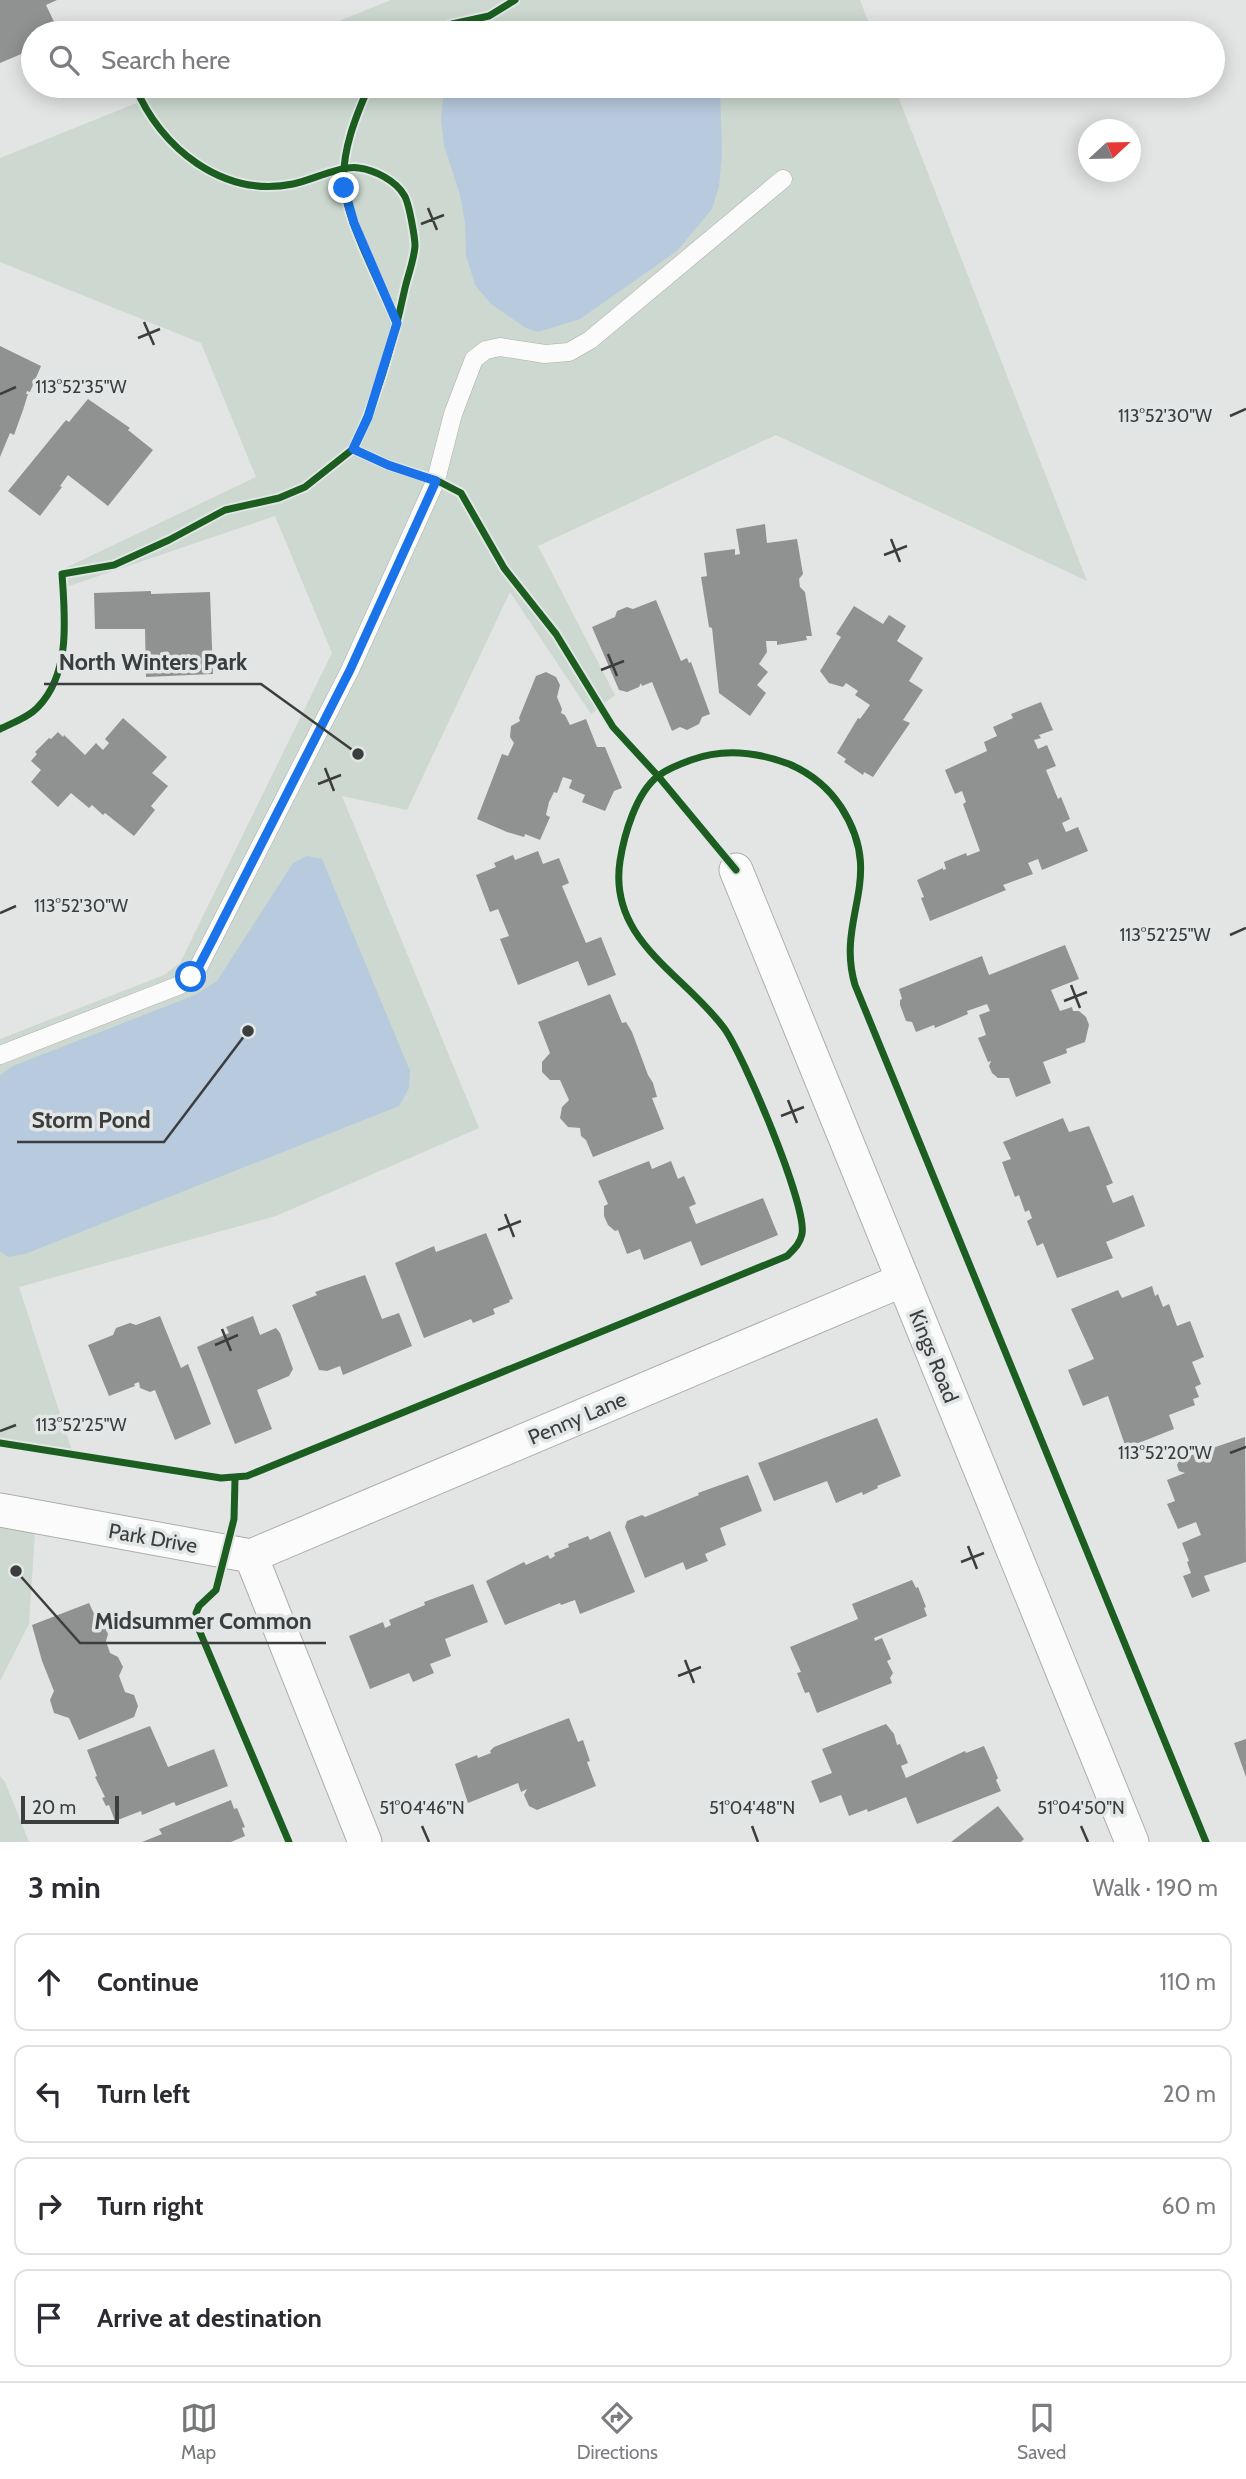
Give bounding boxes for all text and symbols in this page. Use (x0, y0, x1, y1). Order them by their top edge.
search box (21, 21, 1225, 98)
icon: search (45, 41, 83, 79)
text: Search here (101, 44, 230, 76)
north arrow (1078, 119, 1141, 182)
route end (328, 172, 359, 203)
text: 113°52'35"W (35, 376, 127, 398)
text: 113°52'30"W (1118, 405, 1212, 427)
callout: North Winters Park (44, 640, 261, 684)
text: North Winters Park (59, 648, 248, 676)
text: 113°52'30"W (34, 895, 128, 917)
text: 113°52'25"W (1120, 924, 1210, 946)
route start (175, 961, 206, 992)
callout: Storm Pond (17, 1098, 164, 1142)
text: Storm Pond (31, 1106, 151, 1134)
street label: Kings Road (904, 1306, 964, 1406)
street label: Penny Lane (524, 1386, 630, 1450)
text: 113°52'25"W (36, 1414, 126, 1436)
text: 113°52'20"W (1118, 1442, 1212, 1464)
street label: Park Drive (107, 1518, 200, 1558)
callout: Midsummer Common (80, 1599, 326, 1643)
text: Midsummer Common (94, 1607, 312, 1635)
scale bar (21, 1793, 119, 1825)
text: 20 m (32, 1796, 76, 1819)
text: 51°04'46"N (379, 1797, 465, 1819)
text: 51°04'48"N (709, 1797, 795, 1819)
text: 51°04'50"N (1037, 1797, 1125, 1819)
text: 3 min (28, 1869, 101, 1906)
text: Walk · 190 m (1093, 1874, 1218, 1902)
icon: ahead (30, 1963, 68, 2001)
text: Continue (97, 1966, 199, 1998)
text: 110 m (1160, 1968, 1216, 1996)
icon: left (30, 2075, 68, 2113)
text: Turn left (97, 2078, 190, 2110)
text: 20 m (1163, 2080, 1216, 2108)
icon: right (30, 2187, 68, 2225)
text: Turn right (97, 2190, 203, 2222)
text: 60 m (1162, 2192, 1216, 2220)
icon: arrive (30, 2299, 68, 2337)
text: Arrive at destination (97, 2302, 322, 2334)
tab: Map (180, 2399, 218, 2464)
tab: Directions (577, 2399, 658, 2464)
tab: Saved (1017, 2399, 1066, 2464)

